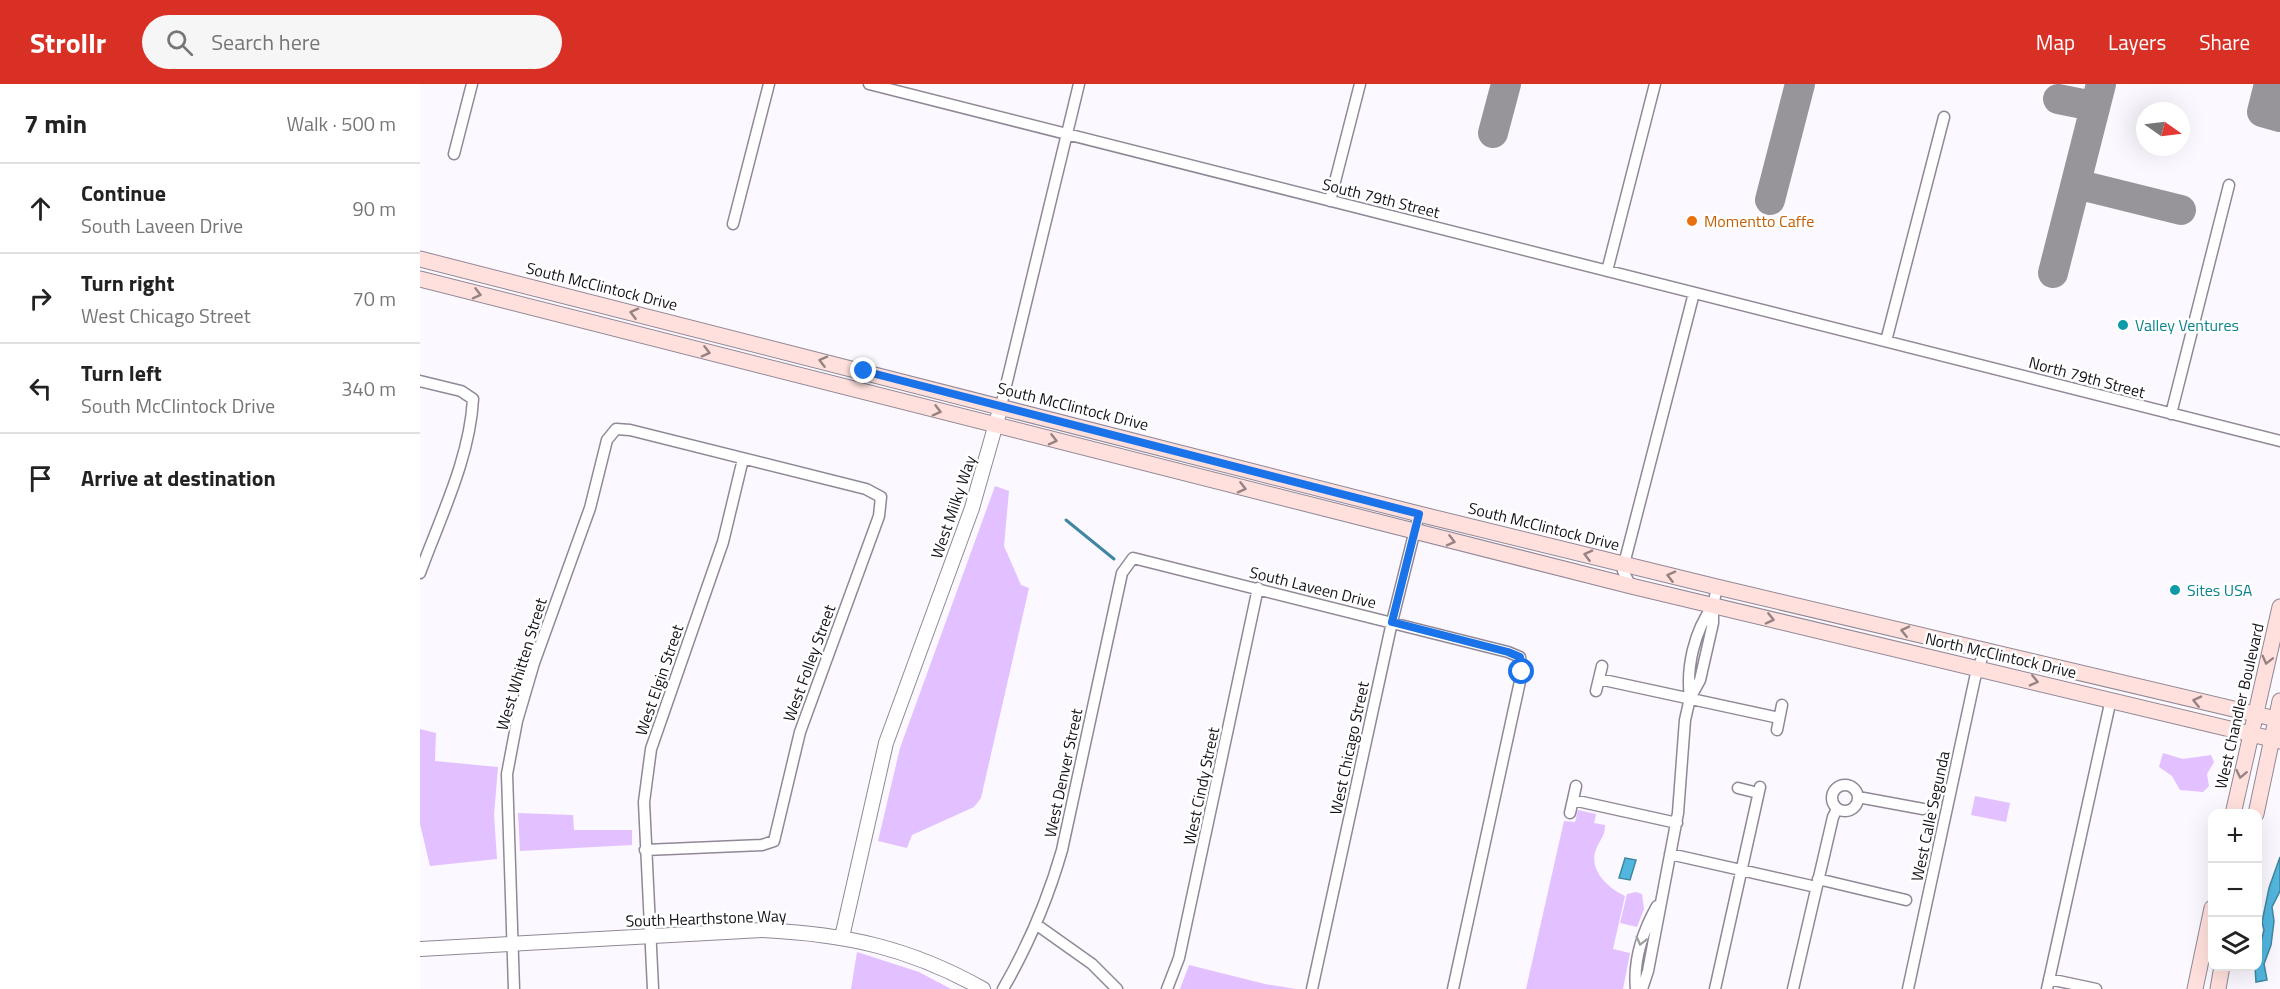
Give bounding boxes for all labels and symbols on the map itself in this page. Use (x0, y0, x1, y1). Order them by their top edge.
north arrow (2136, 102, 2190, 156)
street label: South 79th Street (1320, 172, 1443, 224)
place label: Momentto Caffe (1704, 209, 1814, 233)
marker: Momentto Caffe (1685, 214, 1699, 228)
street label: South McClintock Drive (524, 256, 680, 316)
one-way arrow (472, 286, 482, 299)
one-way arrow (629, 307, 639, 320)
place label: Valley Ventures (2135, 313, 2239, 337)
marker: Valley Ventures (2116, 318, 2130, 332)
one-way arrow (701, 344, 711, 357)
street label: North 79th Street (2026, 350, 2148, 404)
one-way arrow (818, 355, 828, 368)
route end (850, 357, 876, 383)
street label: South McClintock Drive (995, 376, 1151, 436)
one-way arrow (932, 403, 942, 416)
one-way arrow (1048, 433, 1058, 446)
street label: West Milky Way (924, 452, 982, 562)
one-way arrow (1237, 481, 1247, 494)
street label: South McClintock Drive (1466, 496, 1622, 556)
one-way arrow (1446, 534, 1456, 547)
one-way arrow (1583, 550, 1593, 563)
street label: South Laveen Drive (1247, 560, 1379, 614)
one-way arrow (1666, 570, 1676, 583)
place label: Sites USA (2187, 578, 2253, 602)
marker: Sites USA (2168, 583, 2182, 597)
street label: West Whitten Street (489, 594, 553, 733)
street label: West Folley Street (777, 601, 841, 725)
one-way arrow (1764, 612, 1774, 625)
street label: West Elgin Street (629, 621, 689, 739)
street label: West Chandler Boulevard (2208, 621, 2270, 791)
one-way arrow (1901, 625, 1911, 638)
street label: North McClintock Drive (1923, 626, 2079, 684)
one-way arrow (2261, 655, 2274, 665)
route start (1508, 658, 1534, 684)
one-way arrow (2029, 674, 2039, 687)
street label: West Chicago Street (1323, 679, 1375, 817)
one-way arrow (2193, 695, 2203, 708)
street label: West Denver Street (1038, 706, 1088, 840)
street label: West Cindy Street (1177, 724, 1225, 847)
street label: West Calle Segunda (1904, 749, 1956, 883)
one-way arrow (2235, 768, 2248, 778)
street label: South Hearthstone Way (625, 903, 787, 933)
one-way arrow (1636, 936, 1649, 946)

